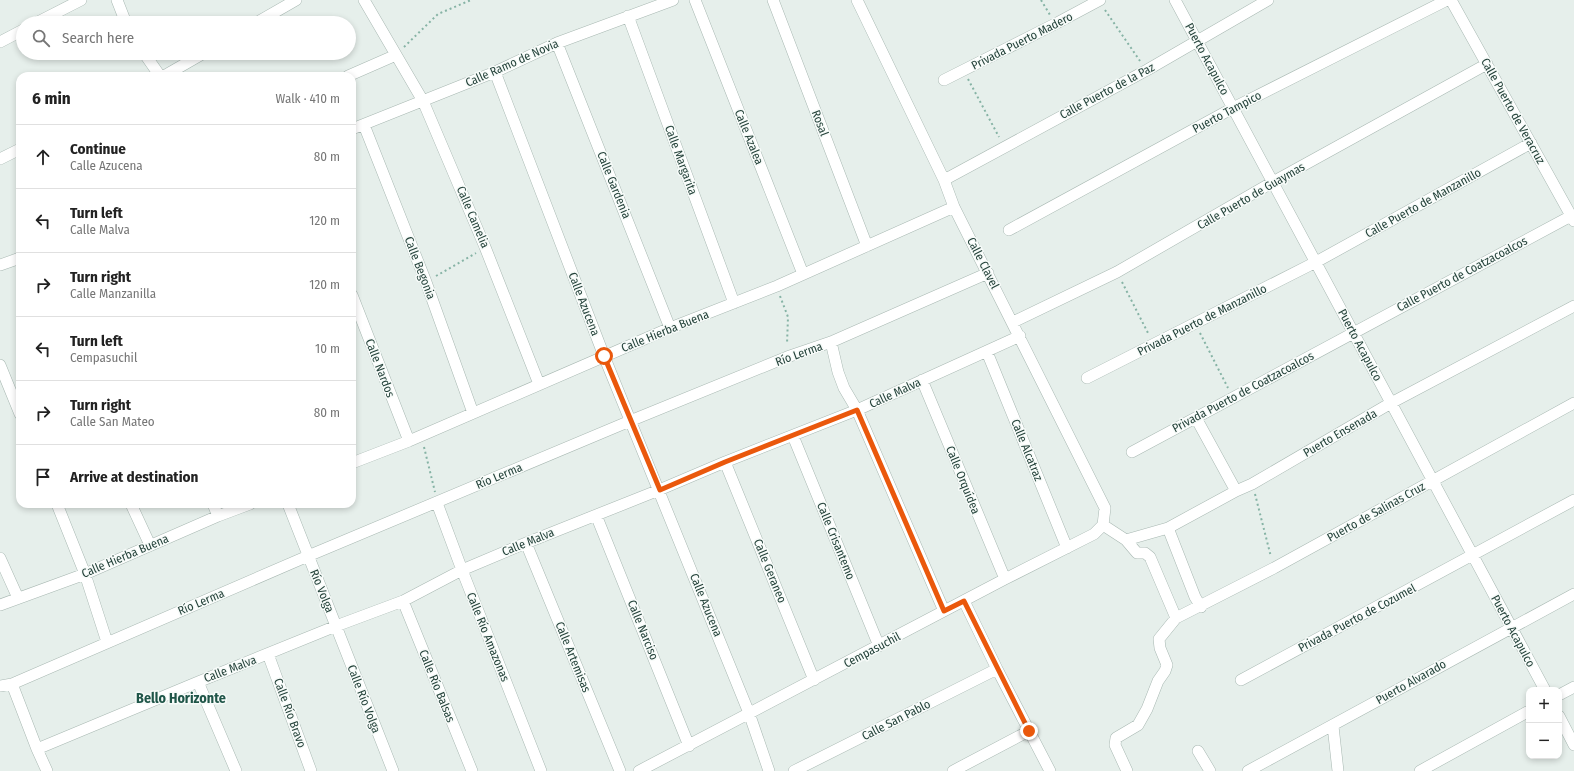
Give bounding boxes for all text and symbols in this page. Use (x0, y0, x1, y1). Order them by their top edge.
street label: Privada Puerto Madero (969, 9, 1075, 73)
search box (16, 16, 356, 60)
street label: Puerto Acapulco (1182, 21, 1232, 97)
icon: search (30, 27, 52, 49)
text: Search here (62, 29, 134, 47)
street label: Calle Ramo de Novia (463, 36, 561, 90)
street label: Calle Puerto de Veracruz (1478, 56, 1548, 167)
street label: Calle Puerto de la Paz (1057, 60, 1157, 122)
text: 6 min (32, 88, 71, 109)
street label: Puerto Tampico (1190, 88, 1264, 136)
text: Walk · 410 m (276, 91, 340, 106)
street label: Calle Azalea (732, 107, 766, 167)
street label: Rosal (809, 108, 831, 138)
street label: Calle Margarita (662, 123, 700, 197)
text: Continue (70, 140, 126, 158)
icon: ahead (32, 146, 54, 168)
text: 80 m (314, 149, 340, 164)
street label: Calle Gardenia (594, 149, 634, 221)
text: Calle Azucena (70, 158, 143, 173)
street label: Calle Puerto de Guaymas (1195, 160, 1307, 232)
street label: Calle Puerto de Manzanillo (1363, 165, 1483, 241)
street label: Calle Camelia (454, 184, 492, 250)
text: Turn left (70, 204, 123, 222)
icon: left (32, 210, 54, 232)
text: 120 m (309, 213, 340, 228)
text: Calle Malva (70, 222, 130, 237)
street label: Calle Puerto de Coatzacoalcos (1394, 234, 1530, 314)
street label: Calle Begonia (402, 235, 438, 302)
street label: Calle Clavel (964, 235, 1002, 291)
text: Turn right (70, 268, 131, 286)
street label: Calle Azucena (565, 270, 603, 338)
icon: right (32, 274, 54, 296)
text: 120 m (309, 277, 340, 292)
street label: Privada Puerto de Manzanillo (1135, 281, 1269, 359)
text: Calle Manzanilla (70, 286, 156, 301)
street label: Calle Hierba Buena (619, 307, 711, 355)
street label: Puerto Acapulco (1335, 307, 1385, 383)
text: Turn left (70, 332, 123, 350)
street label: Calle Nardos (362, 337, 398, 399)
icon: left (32, 338, 54, 360)
street label: Río Lerma (774, 339, 825, 369)
text: 10 m (315, 341, 340, 356)
route start (595, 347, 613, 365)
street label: Privada Puerto de Coatzacoalcos (1170, 349, 1316, 435)
text: Cempasuchil (70, 350, 137, 365)
street label: Calle Malva (867, 375, 923, 411)
text: Turn right (70, 396, 131, 414)
icon: right (32, 402, 54, 424)
text: 80 m (314, 405, 340, 420)
street label: Puerto Ensenada (1301, 406, 1379, 460)
text: Calle San Mateo (70, 414, 155, 429)
street label: Calle Alcatraz (1008, 417, 1046, 483)
street label: Calle Orquídea (943, 444, 983, 516)
street label: Río Lerma (474, 460, 524, 492)
icon: arrive (32, 466, 54, 488)
text: Arrive at destination (70, 468, 198, 486)
street label: Puerto de Salinas Cruz (1325, 479, 1428, 545)
street label: Calle Crisantemo (814, 500, 858, 582)
street label: Calle Malva (500, 525, 556, 559)
street label: Calle Hierba Buena (79, 531, 171, 581)
street label: Calle Geraneo (751, 537, 789, 605)
street label: Río Volga (307, 567, 337, 615)
street label: Calle Azucena (687, 571, 725, 639)
street label: Privada Puerto de Cozumel (1296, 581, 1418, 655)
street label: Río Lerma (176, 586, 226, 618)
street label: Calle Río Amazonas (464, 590, 512, 684)
street label: Puerto Acapulco (1488, 593, 1538, 669)
street label: Calle Narciso (625, 598, 661, 662)
street label: Calle Artemisas (552, 620, 594, 694)
street label: Cempasuchil (841, 629, 903, 671)
street label: Calle Río Balsas (416, 648, 458, 724)
street label: Calle Malva (202, 653, 258, 685)
street label: Puerto Alvarado (1373, 657, 1449, 707)
street label: Calle Río Volga (345, 663, 383, 735)
street label: Calle Río Bravo (271, 676, 309, 750)
map controls (1526, 687, 1562, 759)
button: + (1526, 687, 1562, 723)
district label: Bello Horizonte (136, 690, 226, 707)
street label: Calle San Pablo (859, 697, 933, 743)
route end (1020, 722, 1038, 740)
button: − (1526, 723, 1562, 759)

